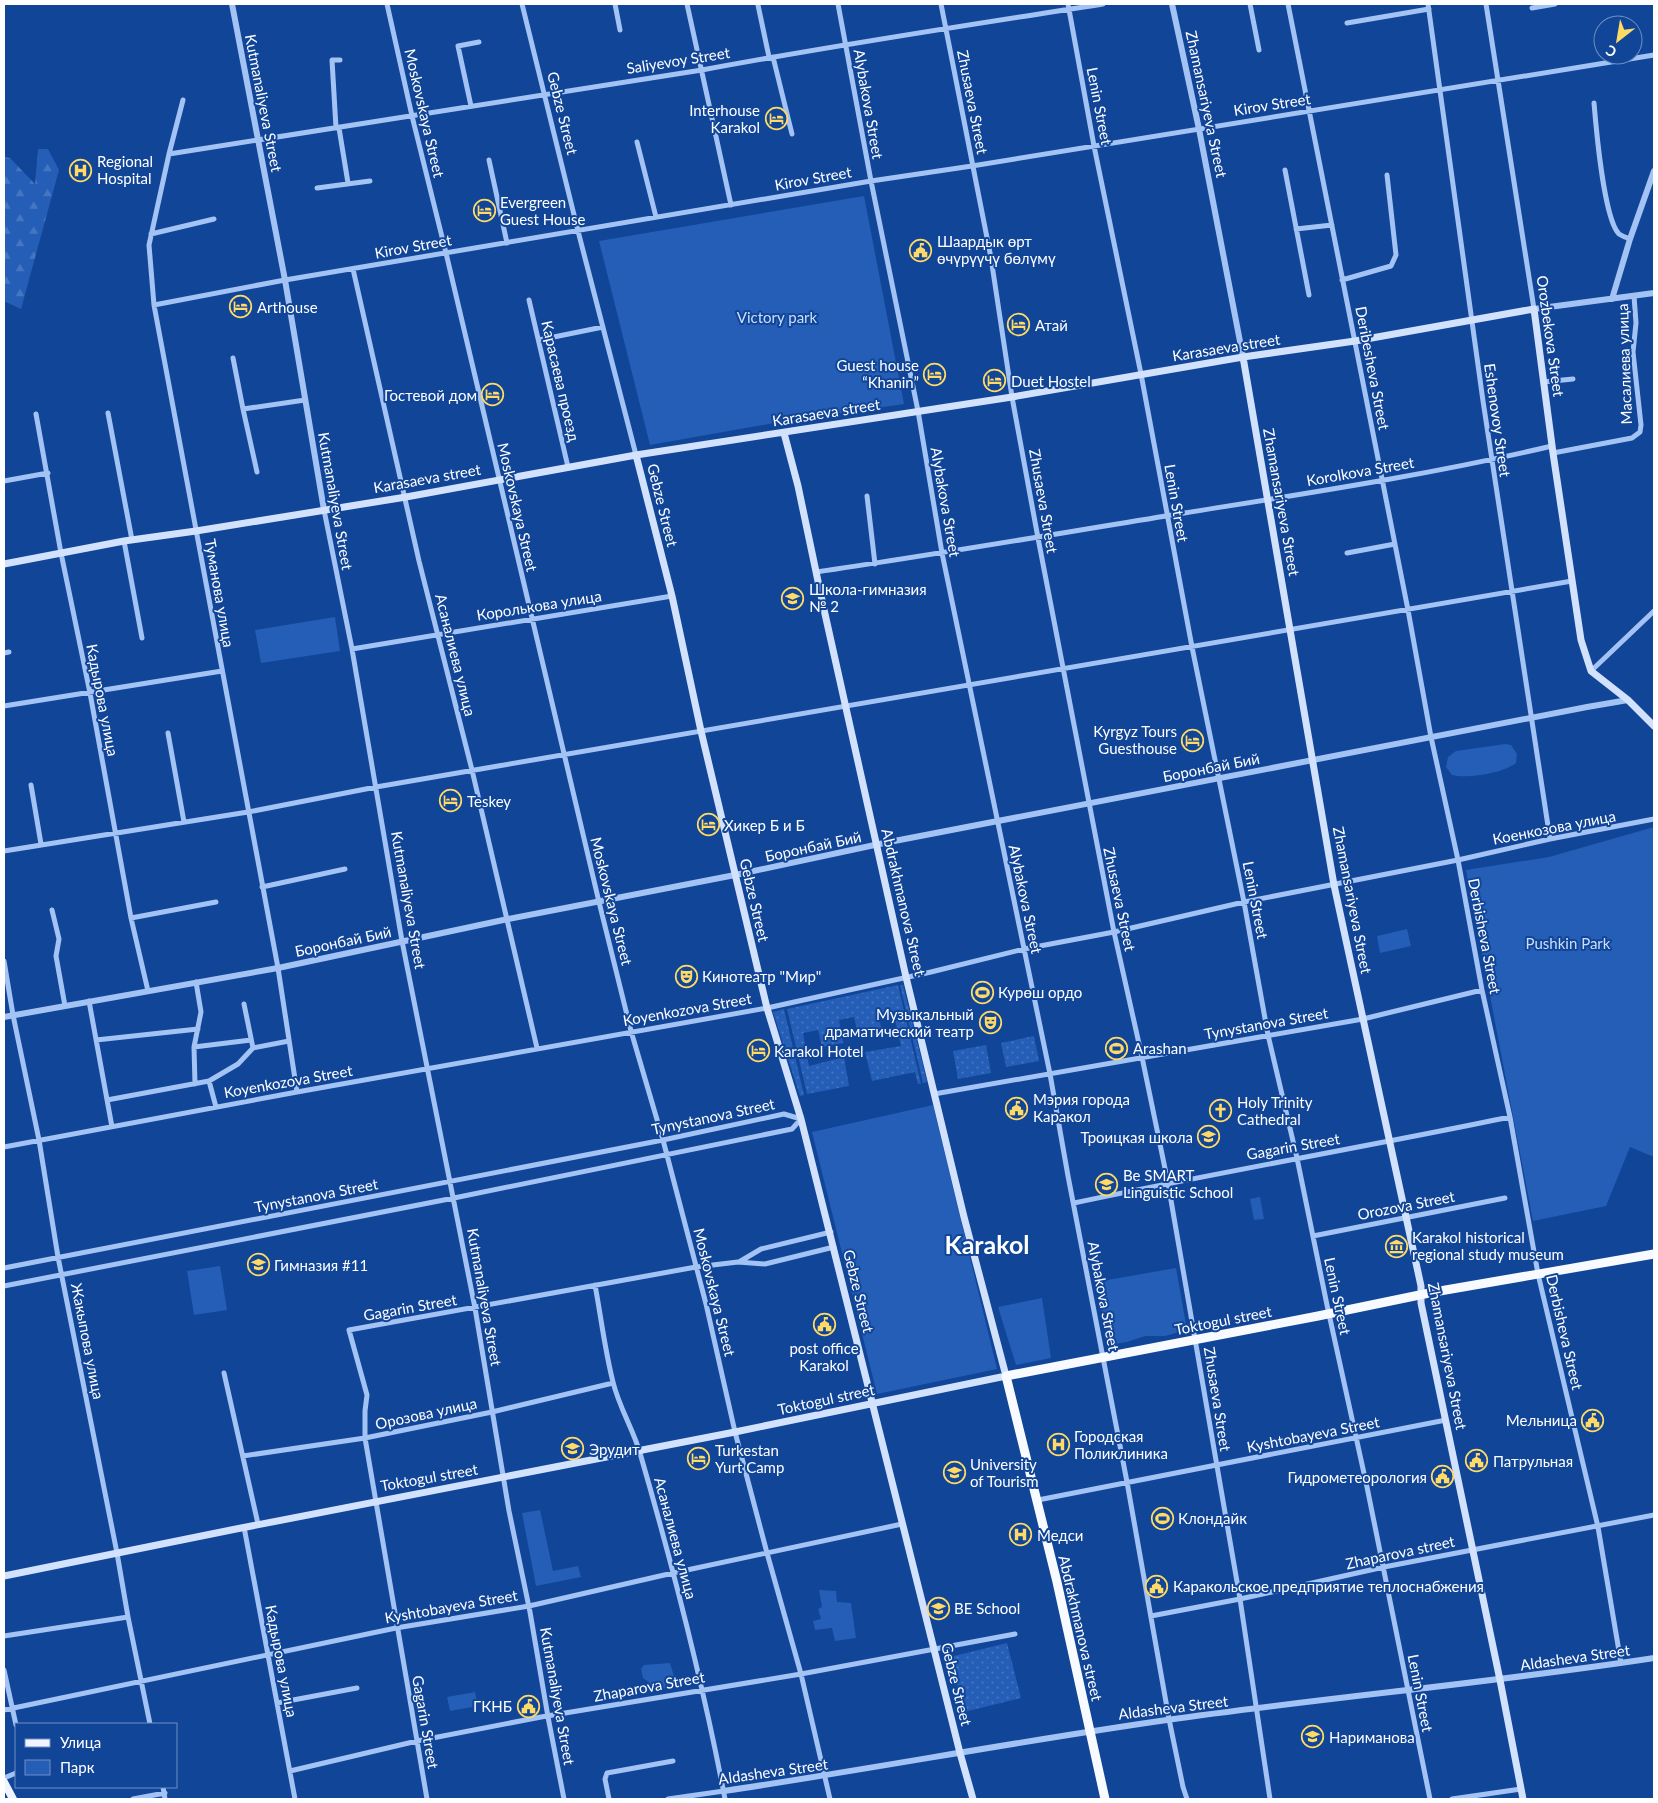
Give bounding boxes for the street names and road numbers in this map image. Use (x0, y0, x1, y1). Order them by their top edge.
street label: Zhamansariyeva Street (1183, 29, 1231, 180)
street label: Kutmanaliyeva Street (242, 33, 286, 174)
street label: Saliyevoy Street (625, 43, 732, 77)
street label: Moskovskaya Street (401, 47, 449, 180)
street label: Alybakova Street (850, 48, 888, 161)
street label: Zhusaeva Street (954, 48, 992, 156)
street label: Lenin Street (1084, 66, 1116, 147)
street label: Gebze Street (544, 70, 582, 157)
street label: Kirov Street (1232, 89, 1312, 119)
street label: Kirov Street (773, 162, 853, 194)
street label: Kirov Street (373, 230, 453, 262)
street label: Orozbekova Street (1534, 274, 1569, 398)
street label: Масалиева улица (1613, 303, 1635, 425)
street label: Deribesheva Street (1352, 305, 1394, 432)
street label: Карасаева проезд (538, 319, 584, 443)
street label: Karasaeva street (1171, 329, 1282, 364)
street label: Eshenovoy Street (1481, 362, 1515, 479)
street label: Karasaeva street (771, 394, 882, 429)
street label: Zhamansariyeva Street (1260, 427, 1304, 578)
street label: Kutmanaliyeva Street (315, 431, 357, 572)
street label: Moskovskaya Street (494, 441, 542, 574)
street label: Alybakova Street (927, 446, 965, 559)
street label: Zhusaeva Street (1026, 447, 1062, 555)
street label: Korolkova Street (1305, 453, 1416, 489)
street label: Karasaeva street (372, 460, 483, 496)
street label: Gebze Street (644, 462, 682, 549)
street label: Lenin Street (1161, 463, 1193, 544)
street label: Туманова улица (202, 537, 238, 649)
street label: Королькова улица (475, 586, 603, 624)
street label: Асаналиева улица (432, 592, 480, 718)
street label: Кадырова улица (83, 642, 123, 758)
street label: Боронбай Бий (1161, 749, 1261, 785)
street label: Коенкозова улица (1491, 806, 1617, 848)
street label: Zhamansariyeva Street (1330, 825, 1376, 976)
street label: Боронбай Бий (763, 827, 863, 865)
street label: Abdrakhmanova Street (878, 827, 930, 978)
street label: Kutmanaliyeva Street (388, 830, 430, 971)
street label: Moskovskaya Street (587, 835, 637, 968)
street label: Alybakova Street (1006, 843, 1046, 956)
street label: Zhusaeva Street (1100, 845, 1140, 953)
street label: Gebze Street (737, 857, 773, 944)
street label: Lenin Street (1240, 860, 1272, 941)
street label: Derbisheva Street (1465, 877, 1505, 996)
street label: Боронбай Бий (293, 922, 393, 960)
street label: Koyenkozova Street (621, 989, 753, 1029)
street label: Tynystanova Street (1203, 1003, 1330, 1043)
street label: Koyenkozova Street (222, 1061, 354, 1101)
street label: Tynystanova Street (650, 1094, 777, 1138)
street label: Gagarin Street (1245, 1129, 1342, 1163)
street label: Tynystanova Street (253, 1174, 380, 1216)
street label: Orozova Street (1356, 1187, 1457, 1223)
street label: Moskovskaya Street (690, 1226, 740, 1359)
street label: Kutmanaliyeva Street (464, 1227, 506, 1368)
street label: Alybakova Street (1085, 1240, 1124, 1353)
street label: Gebze Street (840, 1248, 878, 1335)
street label: Lenin Street (1321, 1256, 1355, 1337)
street label: Derbisheva Street (1543, 1273, 1587, 1392)
street label: Жакыпова улица (68, 1281, 108, 1401)
street label: Zhamansariyeva Street (1425, 1281, 1471, 1432)
street label: Gagarin Street (362, 1290, 459, 1324)
street label: Toktogul street (1173, 1302, 1274, 1338)
street label: Zhusaeva Street (1201, 1345, 1235, 1453)
street label: Toktogul street (776, 1380, 877, 1418)
street label: Орозова улица (373, 1393, 479, 1433)
street label: Kyshtobayeva Street (1245, 1412, 1381, 1456)
street label: Toktogul street (379, 1459, 480, 1494)
street label: Асаналиева улица (651, 1475, 701, 1601)
street label: Zhaparova street (1344, 1532, 1457, 1572)
street label: Abdrakhmanova street (1055, 1553, 1107, 1703)
street label: Kyshtobayeva Street (383, 1585, 519, 1627)
street label: Кадырова улица (262, 1603, 302, 1719)
street label: Kutmanaliyeva Street (537, 1626, 579, 1767)
street label: Aldasheva Street (1519, 1640, 1632, 1674)
street label: Gebze Street (938, 1641, 976, 1728)
street label: Lenin Street (1405, 1653, 1437, 1734)
street label: Zhaparova Street (592, 1667, 707, 1705)
street label: Gagarin Street (409, 1674, 443, 1771)
street label: Aldasheva Street (1117, 1691, 1230, 1723)
street label: Aldasheva Street (717, 1754, 830, 1788)

